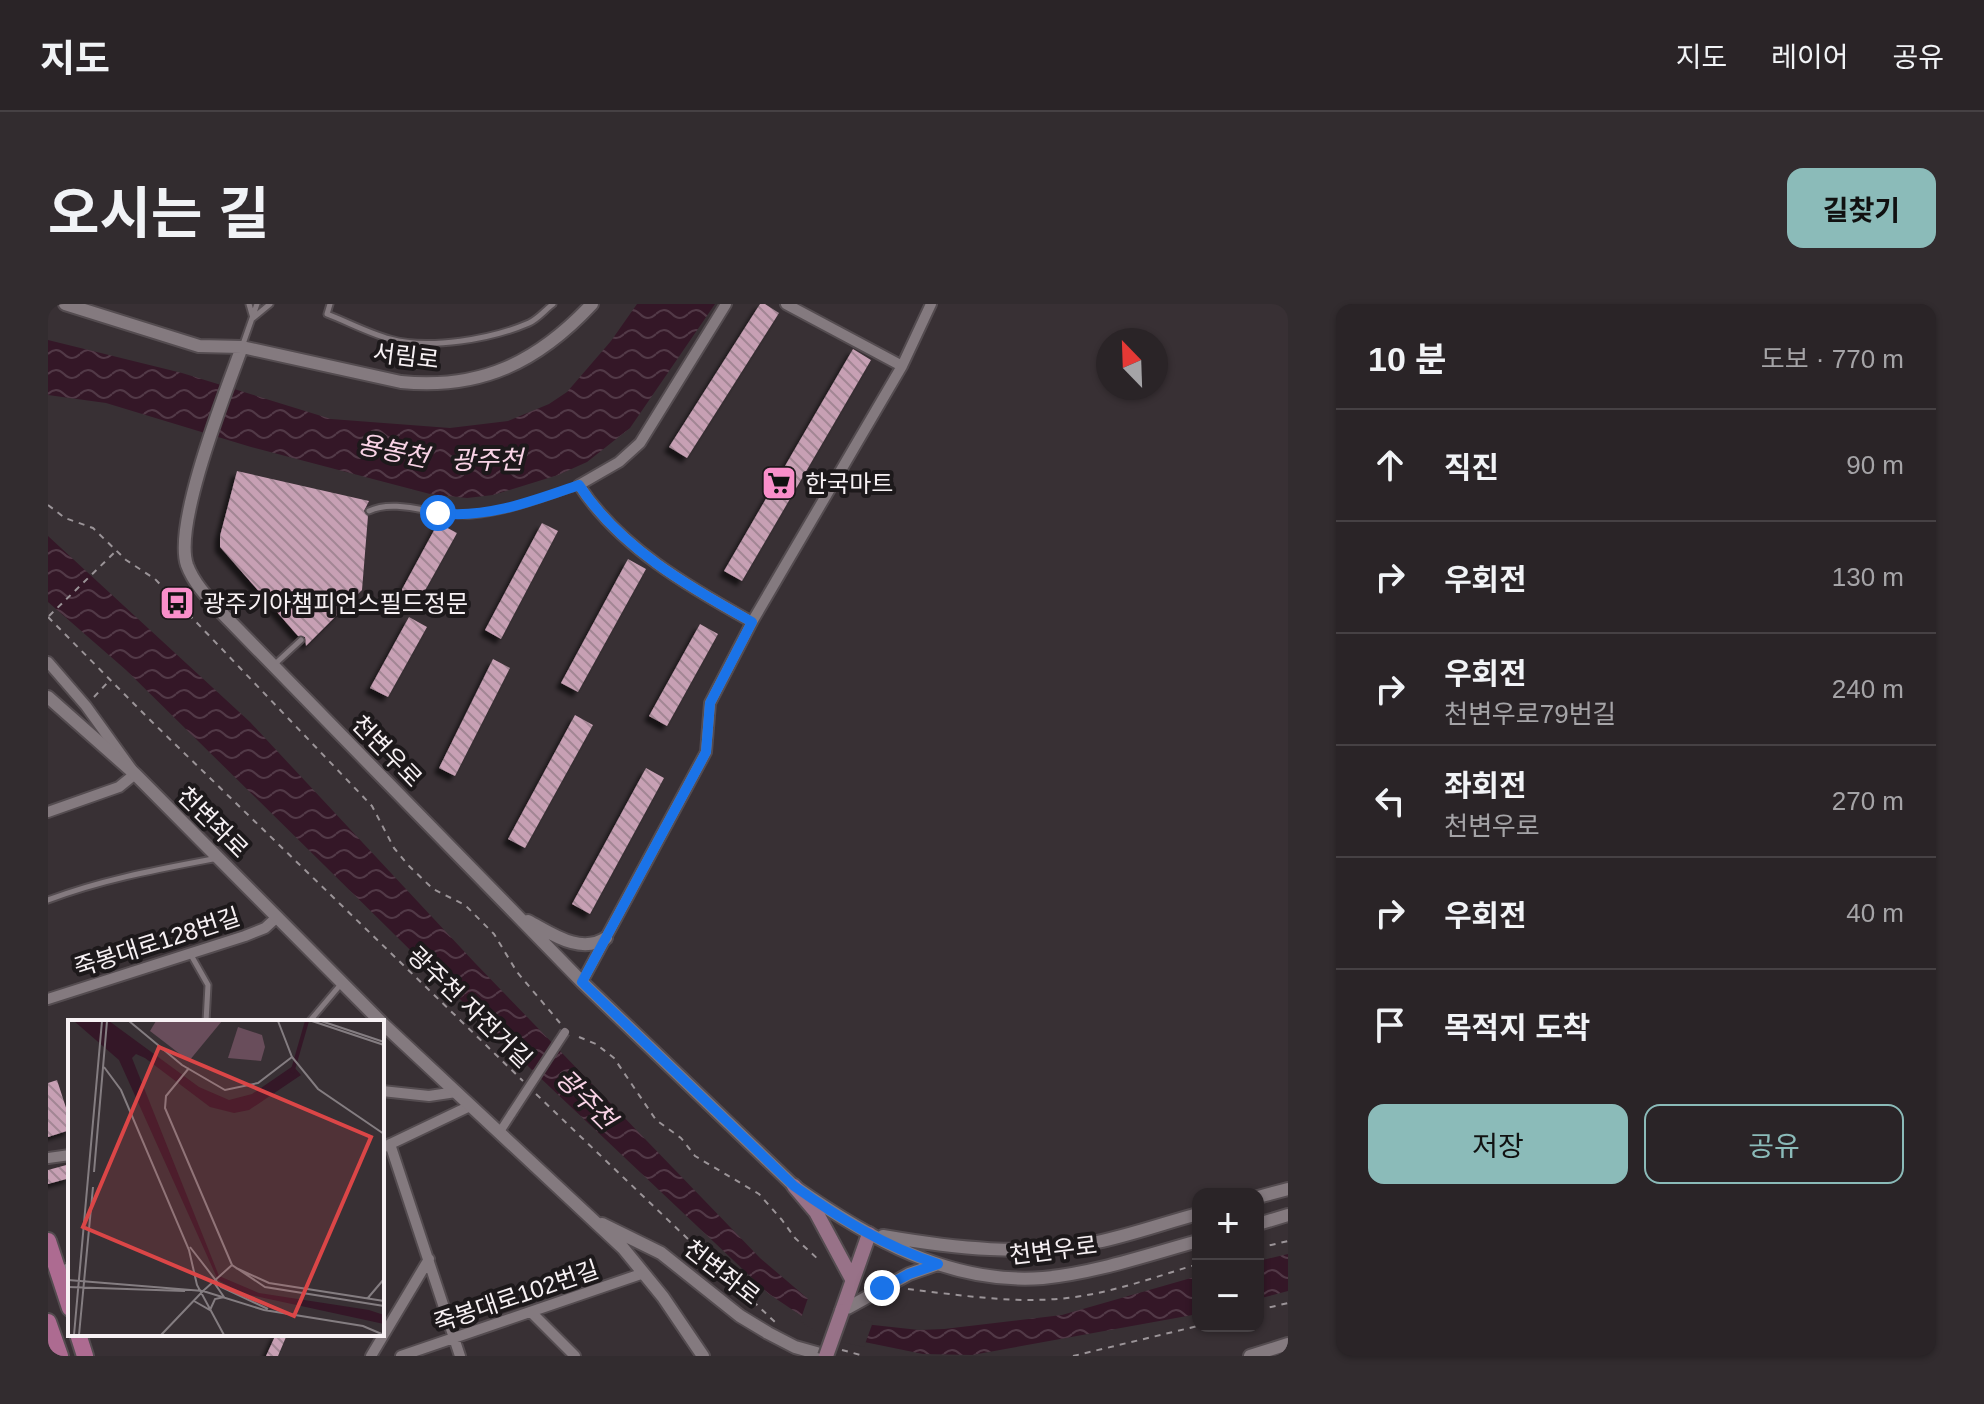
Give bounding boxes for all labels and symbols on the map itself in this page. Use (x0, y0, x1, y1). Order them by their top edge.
north arrow (1096, 328, 1168, 400)
street label: 서림로 (371, 339, 441, 373)
water label: 용봉천 (355, 429, 434, 474)
water label: 광주천 (451, 445, 526, 475)
supermarket icon: 한국마트 (760, 464, 798, 502)
place label: 한국마트 (805, 470, 893, 497)
route start (420, 495, 456, 531)
bus stop icon: 광주기아챔피언스필드정문 (158, 584, 196, 622)
place label: 광주기아챔피언스필드정문 (203, 590, 468, 617)
street label: 천변우로 (347, 710, 427, 792)
street label: 천변좌로 (172, 781, 254, 863)
street label: 죽봉대로128번길 (71, 903, 243, 981)
street label: 광주천 자전거길 (403, 941, 537, 1073)
inset map (68, 1020, 384, 1336)
water label: 광주천 (550, 1063, 624, 1137)
street label: 천변우로 (1008, 1231, 1098, 1269)
street label: 천변좌로 (679, 1234, 765, 1310)
street label: 죽봉대로102번길 (430, 1255, 602, 1337)
route end (864, 1270, 900, 1306)

